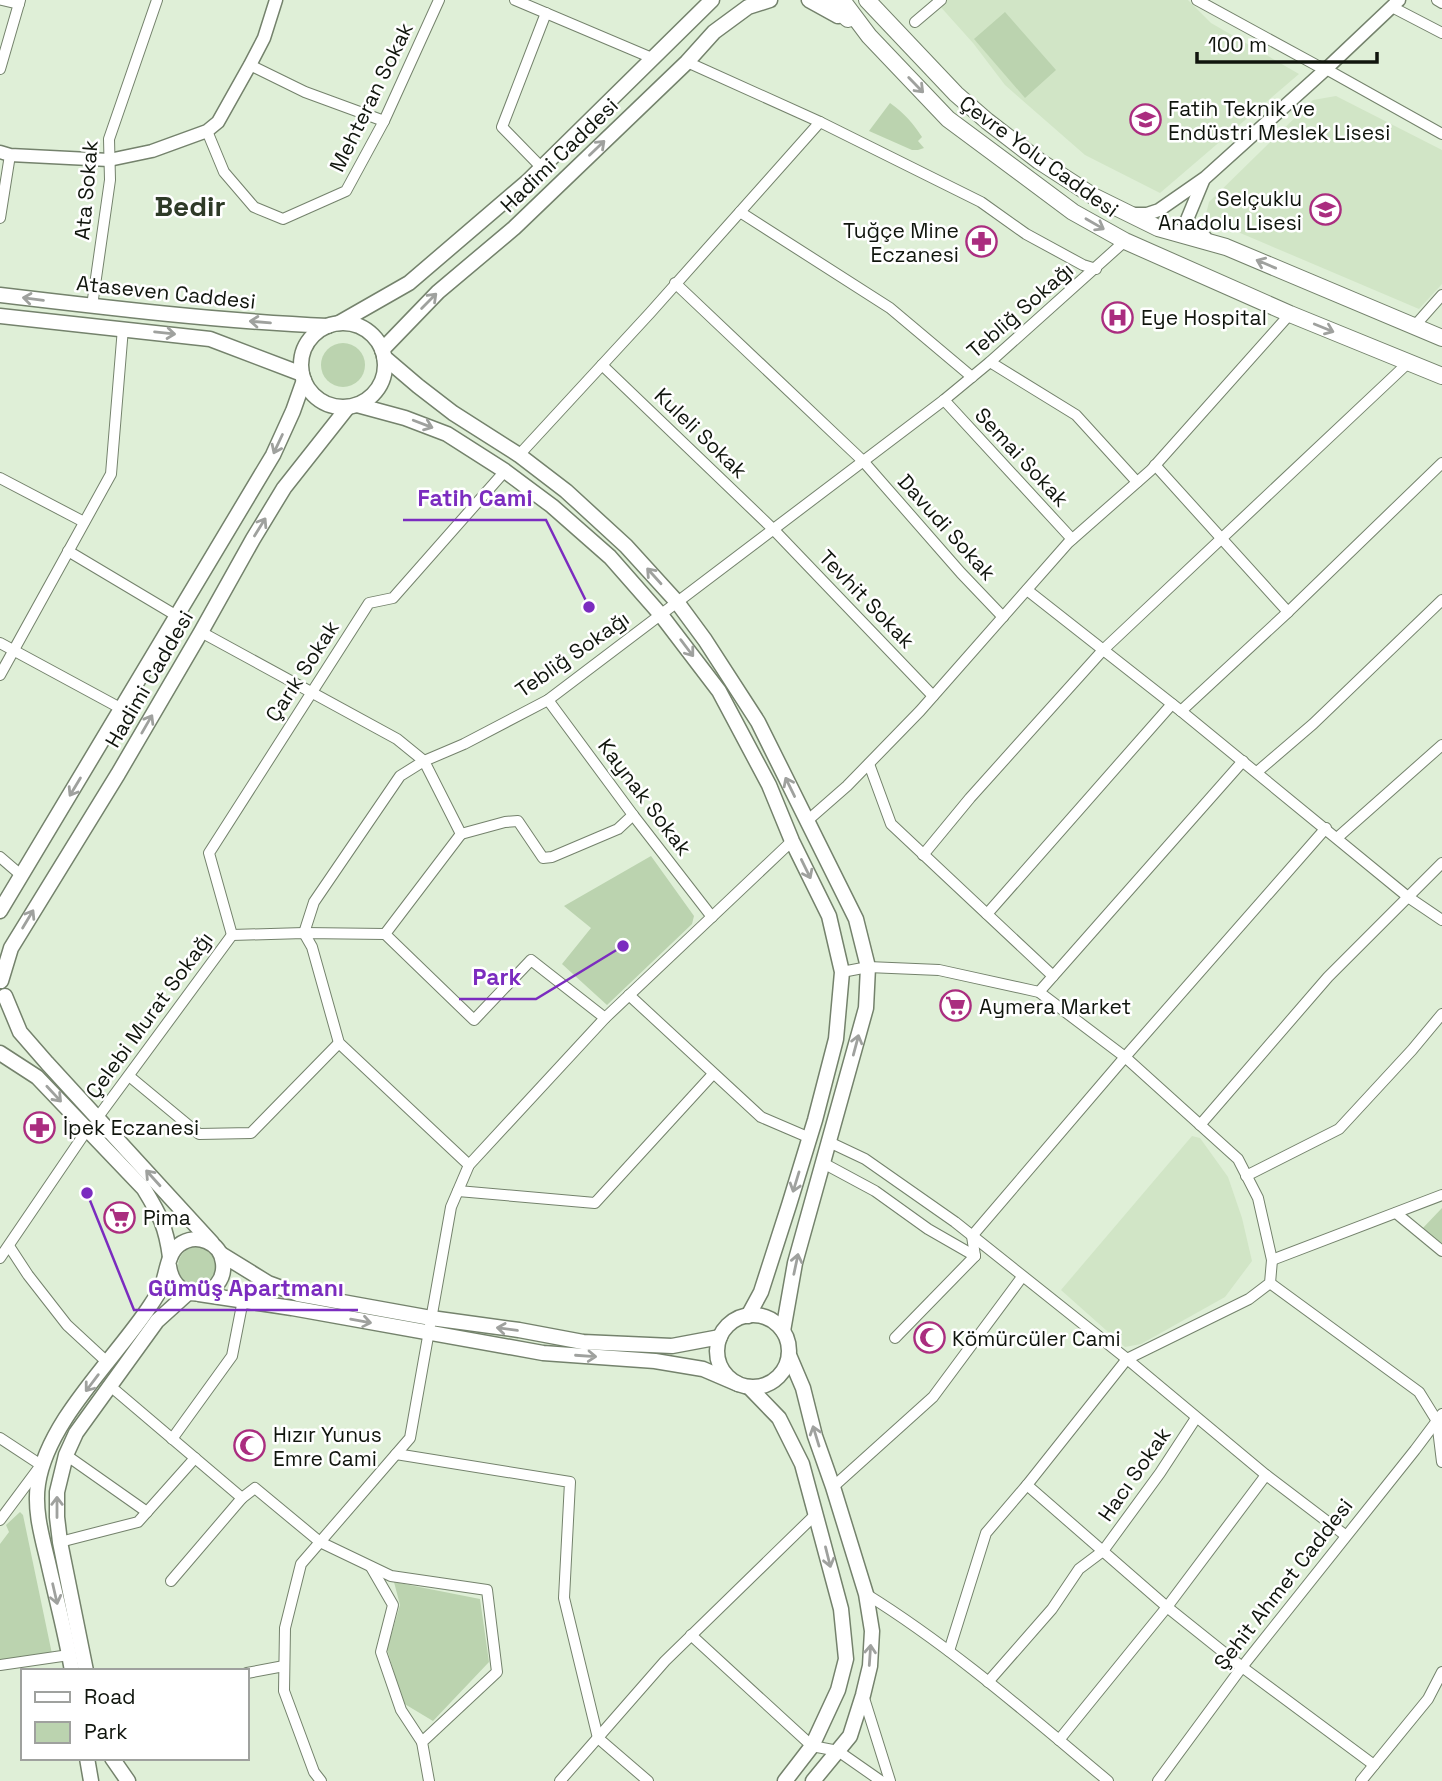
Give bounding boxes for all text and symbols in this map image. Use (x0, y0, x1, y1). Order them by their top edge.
street label: Mehteran Sokak (323, 18, 419, 176)
scale bar (1197, 21, 1377, 65)
text: 100 m (1208, 31, 1267, 58)
one-way arrow (907, 76, 924, 93)
street label: Çevre Yolu Caddesi (954, 89, 1124, 223)
street label: Hadimi Caddesi (494, 92, 624, 218)
place label: Fatih Teknik ve Endüstri Meslek Lisesi (1168, 95, 1390, 146)
school or university icon: Fatih Teknik ve Endüstri Meslek Lisesi (1128, 103, 1162, 137)
street label: Ata Sokak (68, 139, 104, 241)
one-way arrow (588, 139, 605, 156)
place label: Selçuklu Anadolu Lisesi (1158, 185, 1302, 236)
district label: Bedir (154, 188, 226, 224)
school or university icon: Selçuklu Anadolu Lisesi (1308, 193, 1342, 227)
place label: Tuğçe Mine Eczanesi (843, 217, 959, 268)
one-way arrow (1084, 218, 1105, 231)
pharmacy icon: Tuğçe Mine Eczanesi (965, 225, 999, 259)
street label: Tebliğ Sokağı (961, 256, 1079, 364)
one-way arrow (1256, 257, 1277, 270)
street label: Ataseven Caddesi (75, 269, 257, 315)
one-way arrow (22, 292, 45, 305)
one-way arrow (421, 293, 438, 310)
hospital icon: Eye Hospital (1101, 300, 1135, 334)
place label: Eye Hospital (1141, 304, 1267, 331)
one-way arrow (249, 315, 271, 328)
one-way arrow (1313, 322, 1335, 335)
one-way arrow (154, 327, 176, 340)
street label: Kuleli Sokak (649, 382, 753, 484)
street label: Semai Sokak (969, 402, 1075, 512)
one-way arrow (411, 419, 433, 432)
one-way arrow (271, 433, 284, 454)
street label: Davudi Sokak (892, 468, 1002, 586)
callout: Fatih Cami (403, 476, 546, 520)
text: Fatih Cami (417, 483, 533, 513)
one-way arrow (253, 518, 267, 538)
street label: Tevhit Sokak (813, 544, 921, 654)
one-way arrow (645, 568, 662, 585)
street label: Tebliğ Sokağı (510, 605, 634, 703)
street label: Hadimi Caddesi (99, 606, 199, 752)
street label: Çarık Sokak (259, 615, 345, 727)
one-way arrow (679, 639, 694, 657)
one-way arrow (140, 715, 154, 735)
street label: Kaynak Sokak (592, 733, 698, 861)
one-way arrow (68, 776, 82, 796)
one-way arrow (782, 777, 796, 798)
one-way arrow (800, 858, 813, 879)
one-way arrow (22, 909, 36, 929)
street label: Çelebi Murat Sokağı (79, 926, 219, 1104)
callout: Park (459, 955, 536, 999)
text: Park (472, 962, 522, 992)
supermarket icon: Aymera Market (939, 989, 973, 1023)
place label: Aymera Market (979, 993, 1131, 1020)
one-way arrow (850, 1034, 863, 1057)
one-way arrow (45, 1086, 62, 1103)
pharmacy icon: İpek Eczanesi (23, 1110, 57, 1144)
place label: İpek Eczanesi (63, 1114, 199, 1141)
one-way arrow (145, 1169, 161, 1187)
one-way arrow (789, 1171, 802, 1193)
supermarket icon: Pima (103, 1200, 137, 1234)
place label: Pima (143, 1204, 191, 1231)
one-way arrow (789, 1253, 803, 1276)
callout: Gümüş Apartmanı (134, 1266, 358, 1310)
text: Gümüş Apartmanı (148, 1273, 344, 1303)
one-way arrow (349, 1315, 372, 1328)
mosque icon: Kömürcüler Cami (912, 1321, 946, 1355)
one-way arrow (496, 1322, 519, 1335)
place label: Kömürcüler Cami (952, 1325, 1121, 1352)
one-way arrow (574, 1350, 597, 1363)
one-way arrow (84, 1374, 99, 1392)
place label: Hızır Yunus Emre Cami (273, 1421, 382, 1472)
street label: Hacı Sokak (1092, 1422, 1176, 1526)
one-way arrow (809, 1425, 822, 1447)
mosque icon: Hızır Yunus Emre Cami (233, 1429, 267, 1463)
street label: Şehit Ahmet Caddesi (1208, 1493, 1358, 1675)
one-way arrow (50, 1496, 64, 1519)
one-way arrow (822, 1545, 835, 1568)
one-way arrow (49, 1582, 63, 1605)
one-way arrow (864, 1644, 877, 1667)
legend (21, 1669, 248, 1760)
text: Road (84, 1683, 136, 1710)
text: Park (84, 1718, 128, 1745)

